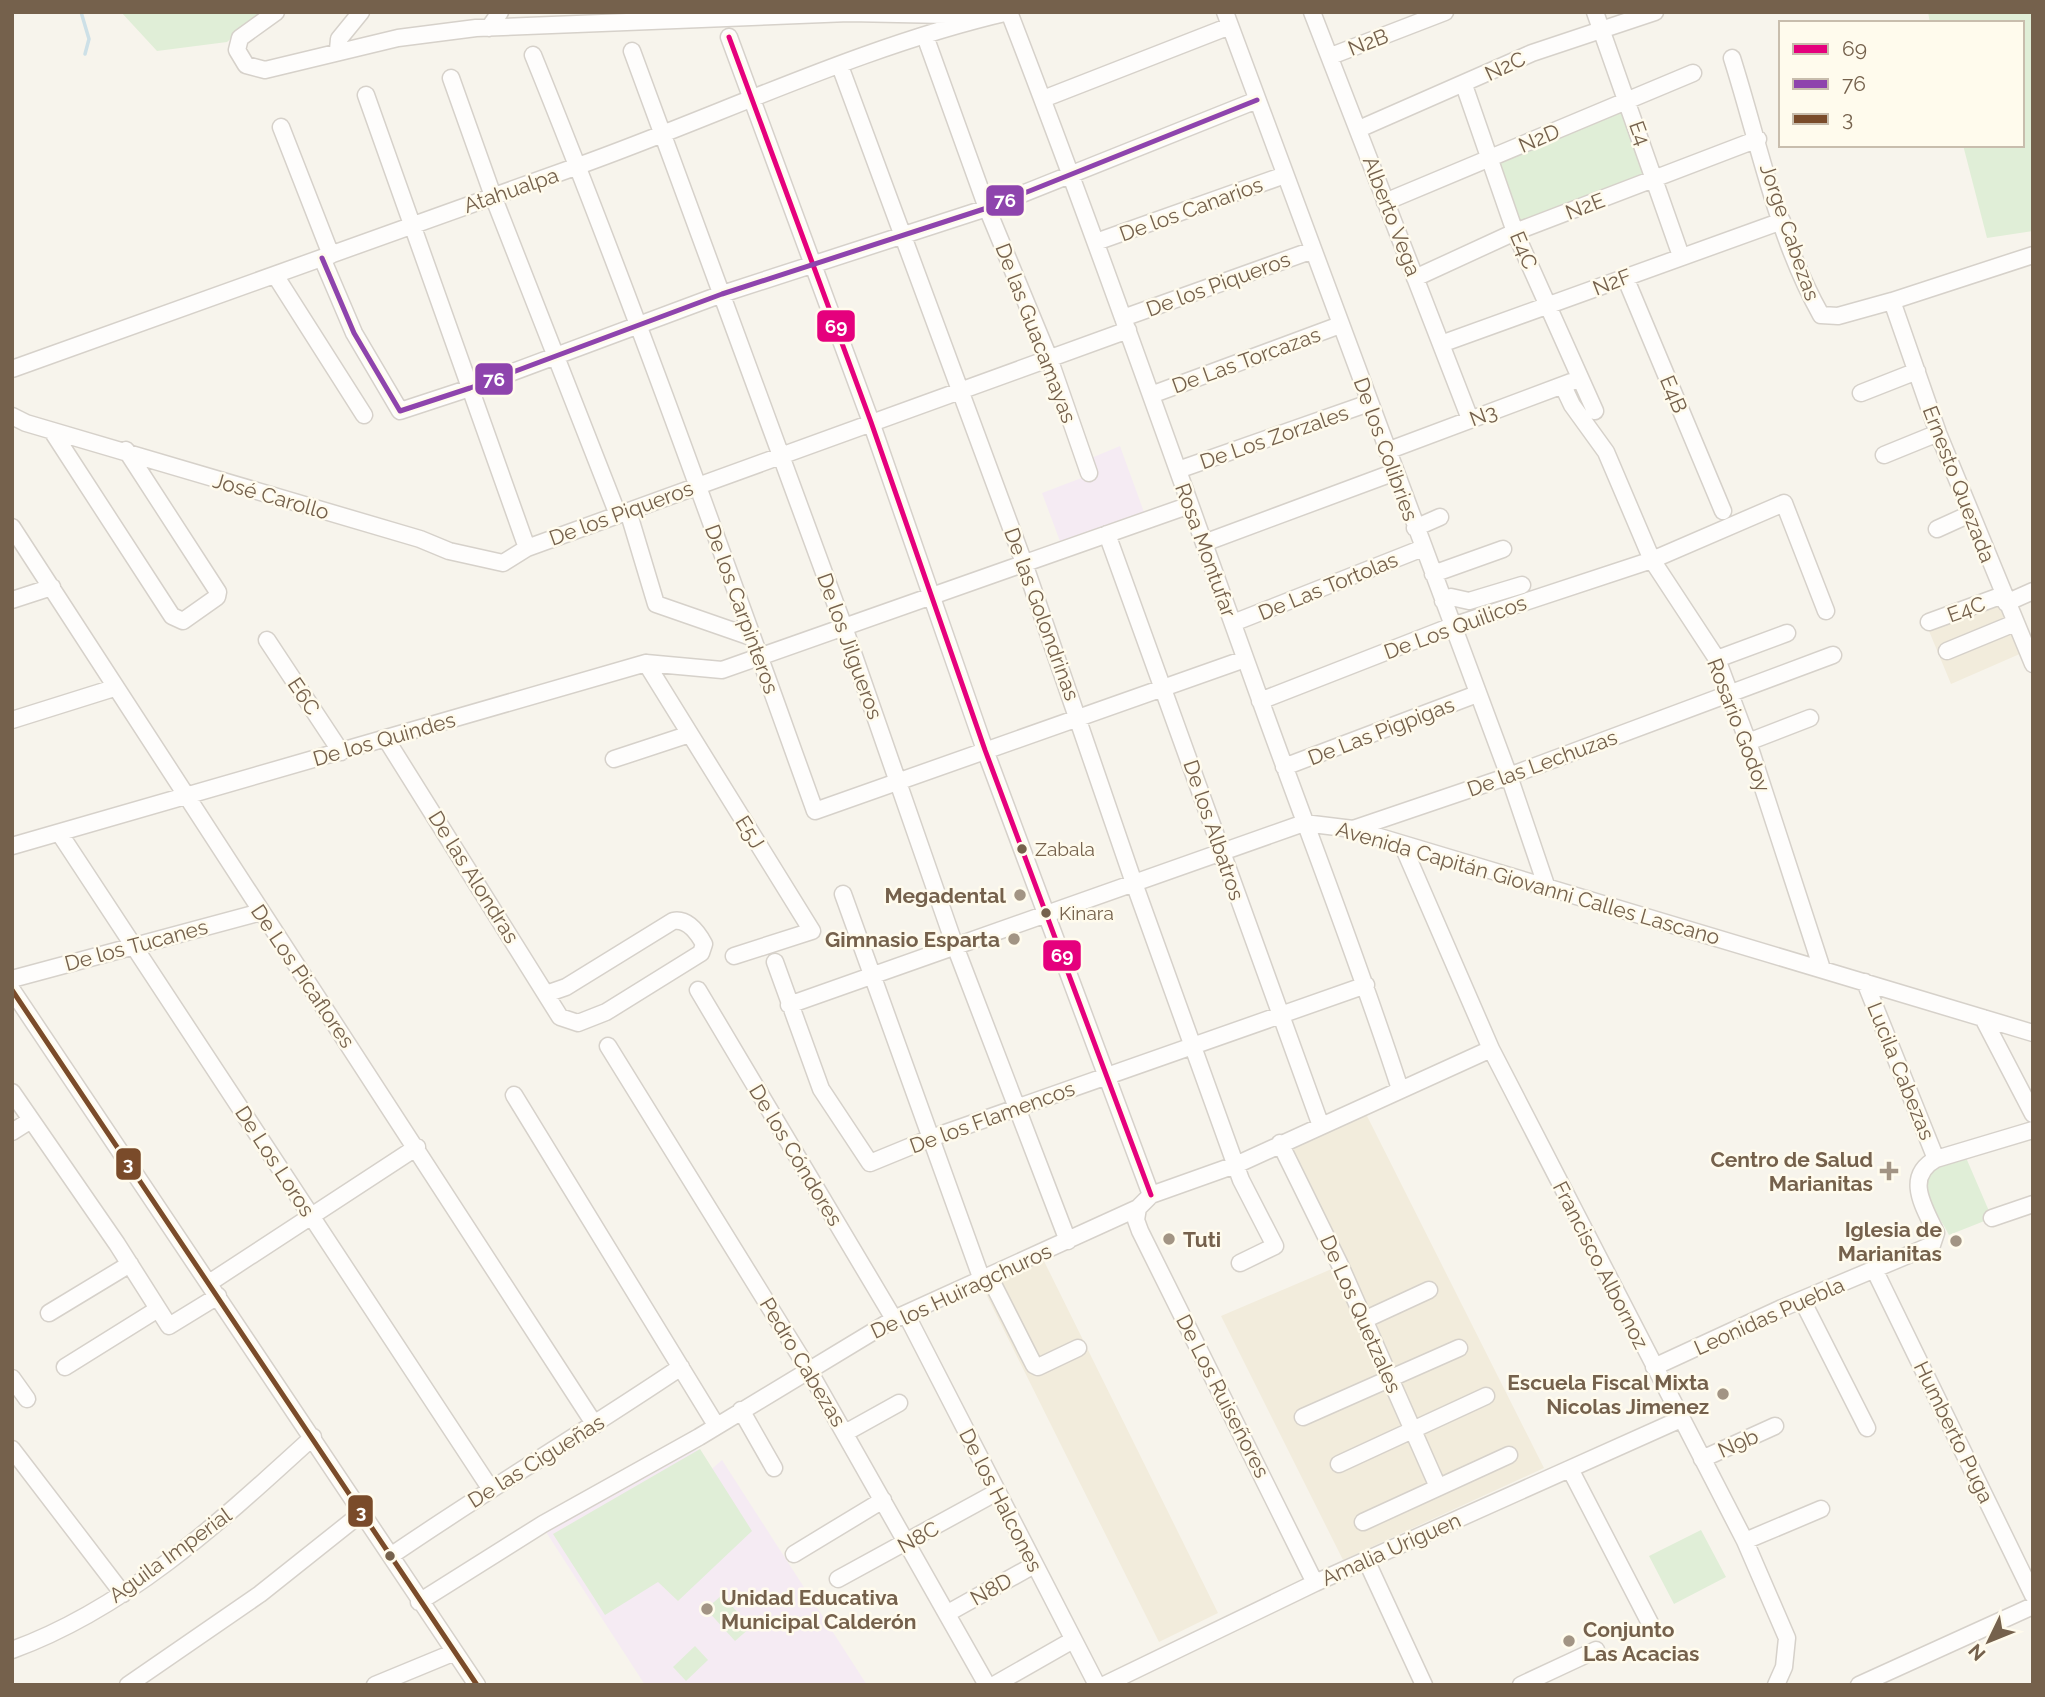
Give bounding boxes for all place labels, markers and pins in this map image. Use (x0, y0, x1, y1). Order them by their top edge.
place label: Zabala (1035, 838, 1095, 860)
marker: Zabala (1015, 842, 1029, 856)
place label: Megadental (885, 883, 1006, 908)
marker: Megadental (1012, 887, 1028, 903)
place label: Kinara (1059, 902, 1114, 924)
marker: Kinara (1039, 906, 1053, 920)
place label: Gimnasio Esparta (825, 927, 1000, 952)
marker: Gimnasio Esparta (1006, 931, 1022, 947)
place label: Centro de Salud Marianitas (1710, 1147, 1873, 1196)
marker: Centro de Salud Marianitas (1879, 1161, 1899, 1181)
place label: Iglesia de Marianitas (1838, 1217, 1942, 1266)
place label: Tuti (1183, 1227, 1221, 1252)
marker: Tuti (1161, 1231, 1177, 1247)
marker: Iglesia de Marianitas (1948, 1233, 1964, 1249)
place label: Escuela Fiscal Mixta Nicolas Jimenez (1507, 1370, 1709, 1419)
marker: Escuela Fiscal Mixta Nicolas Jimenez (1715, 1386, 1731, 1402)
unlabelled marker (383, 1549, 397, 1563)
place label: Unidad Educativa Municipal Calderón (721, 1585, 917, 1634)
marker: Unidad Educativa Municipal Calderón (699, 1601, 715, 1617)
place label: Conjunto Las Acacias (1583, 1617, 1699, 1666)
marker: Conjunto Las Acacias (1561, 1633, 1577, 1649)

